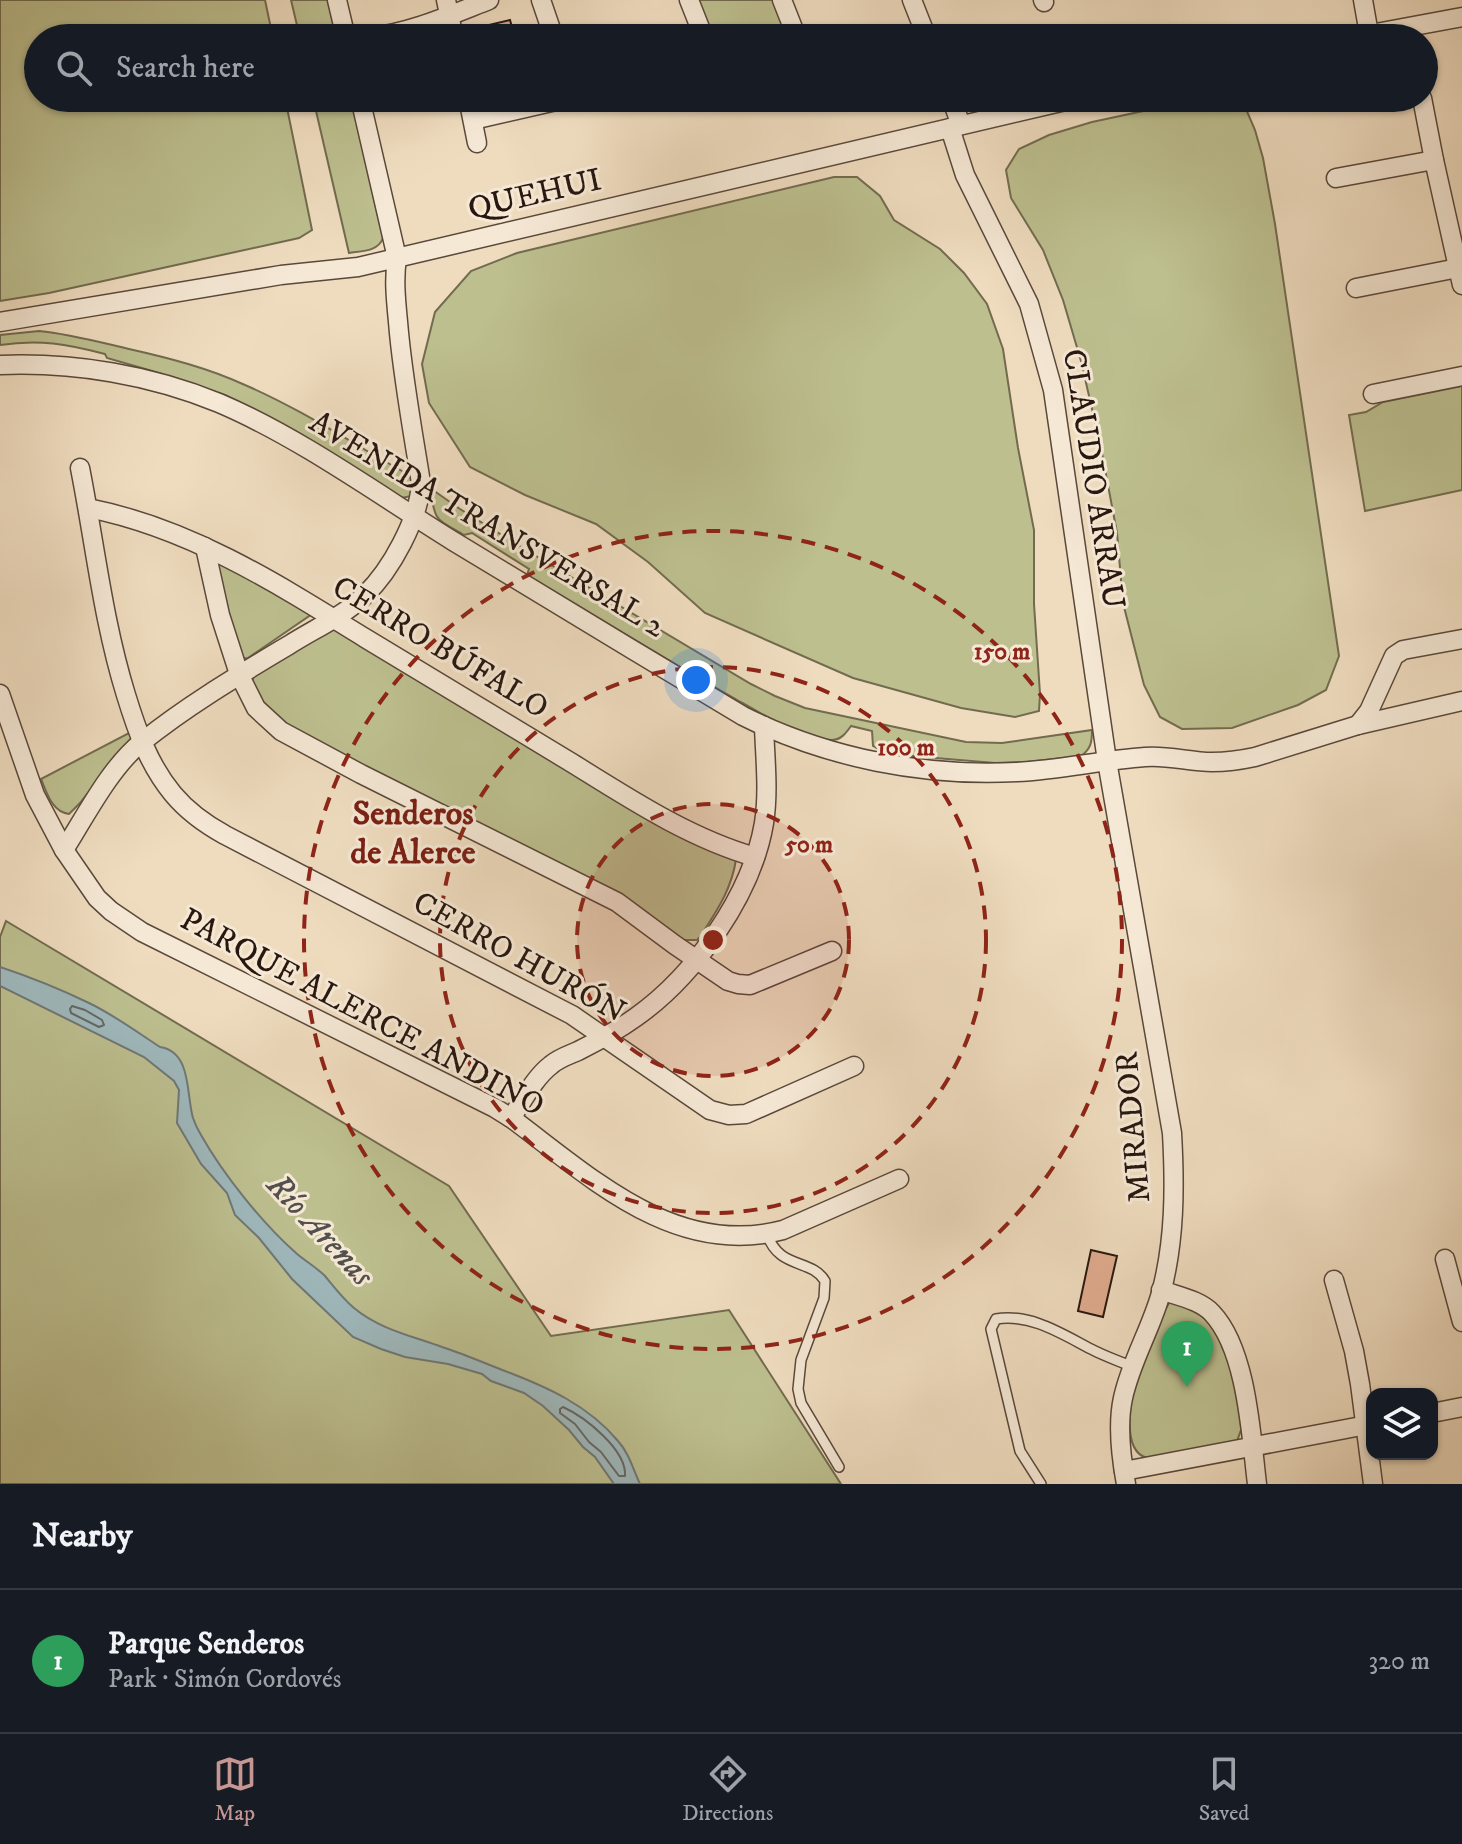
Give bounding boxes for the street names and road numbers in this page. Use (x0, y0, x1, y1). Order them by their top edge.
street label: QUEHUI (464, 160, 606, 230)
street label: CLAUDIO ARRAU (1053, 346, 1133, 612)
street label: AVENIDA TRANSVERSAL 2 (302, 403, 673, 647)
street label: CERRO BÚFALO (325, 568, 555, 728)
street label: CERRO HURÓN (406, 883, 632, 1033)
street label: PARQUE ALERCE ANDINO (173, 900, 551, 1126)
street label: MIRADOR (1107, 1050, 1161, 1204)

